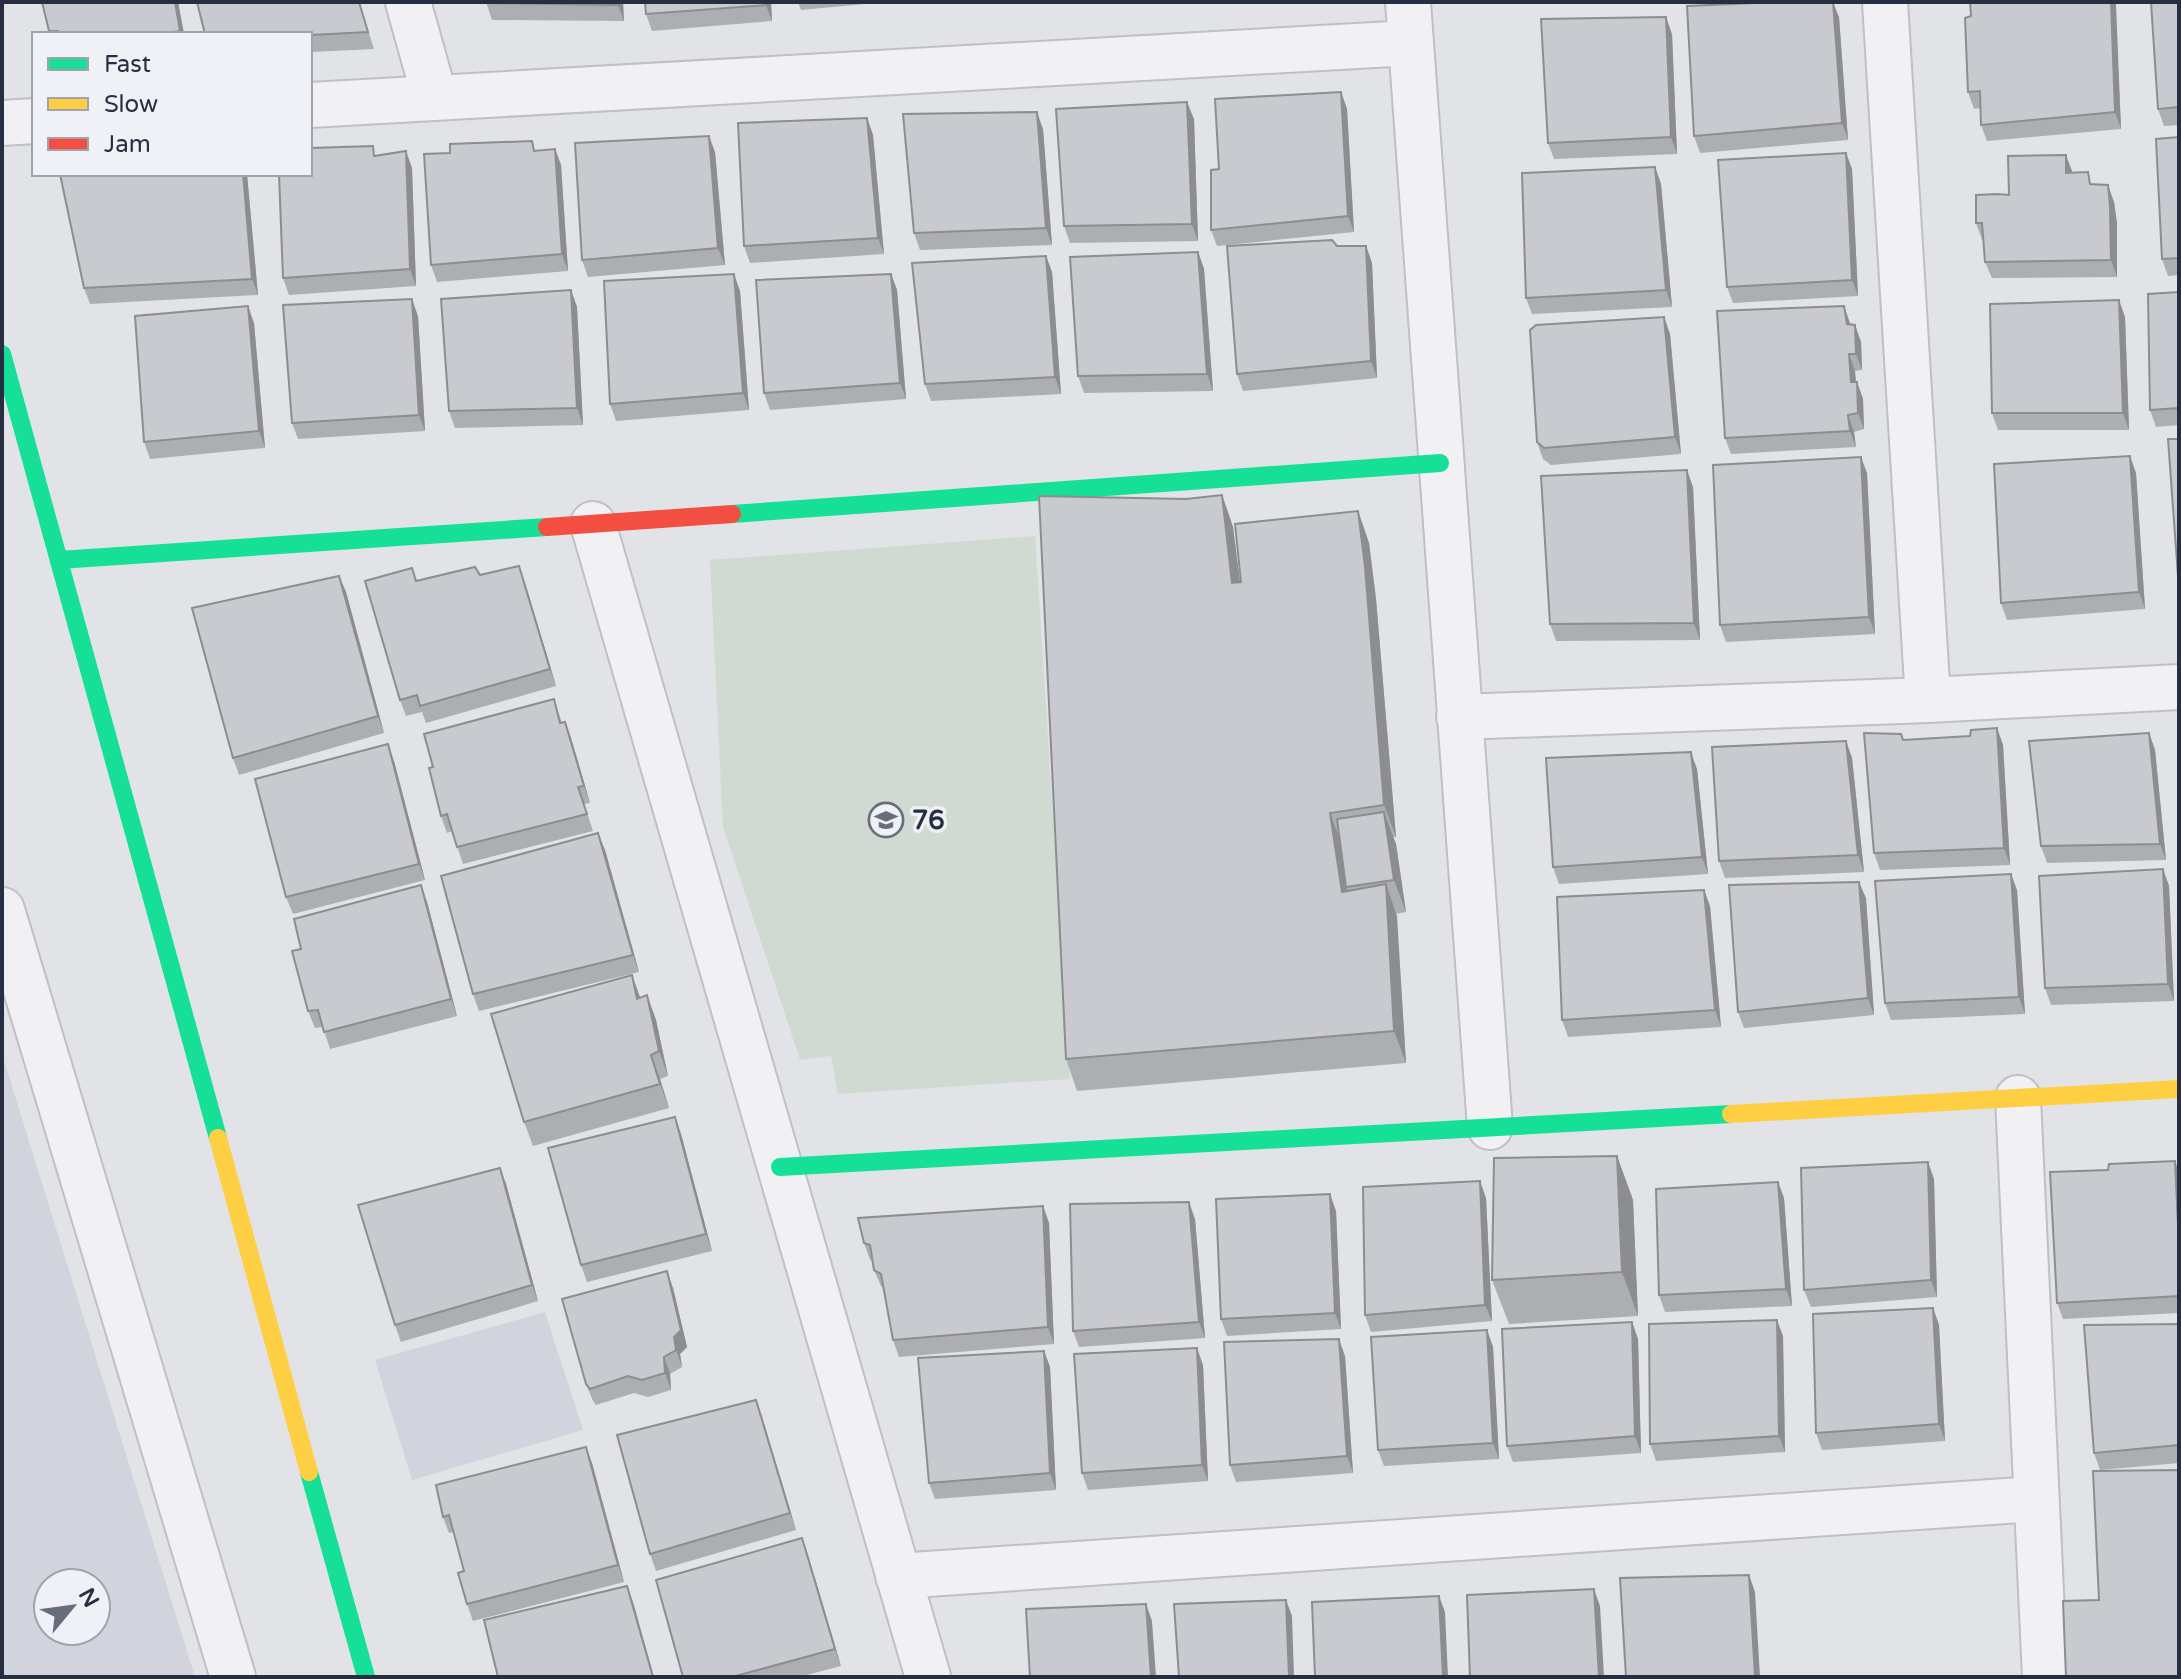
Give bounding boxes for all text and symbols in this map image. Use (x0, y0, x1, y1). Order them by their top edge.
legend (32, 32, 312, 176)
text: Fast (104, 50, 151, 79)
text: Slow (104, 90, 158, 119)
text: Jam (104, 130, 151, 159)
school or university icon: 76 (867, 801, 905, 839)
place label: 76 (912, 805, 945, 836)
north arrow (32, 1567, 112, 1647)
text: N (73, 1584, 104, 1612)

